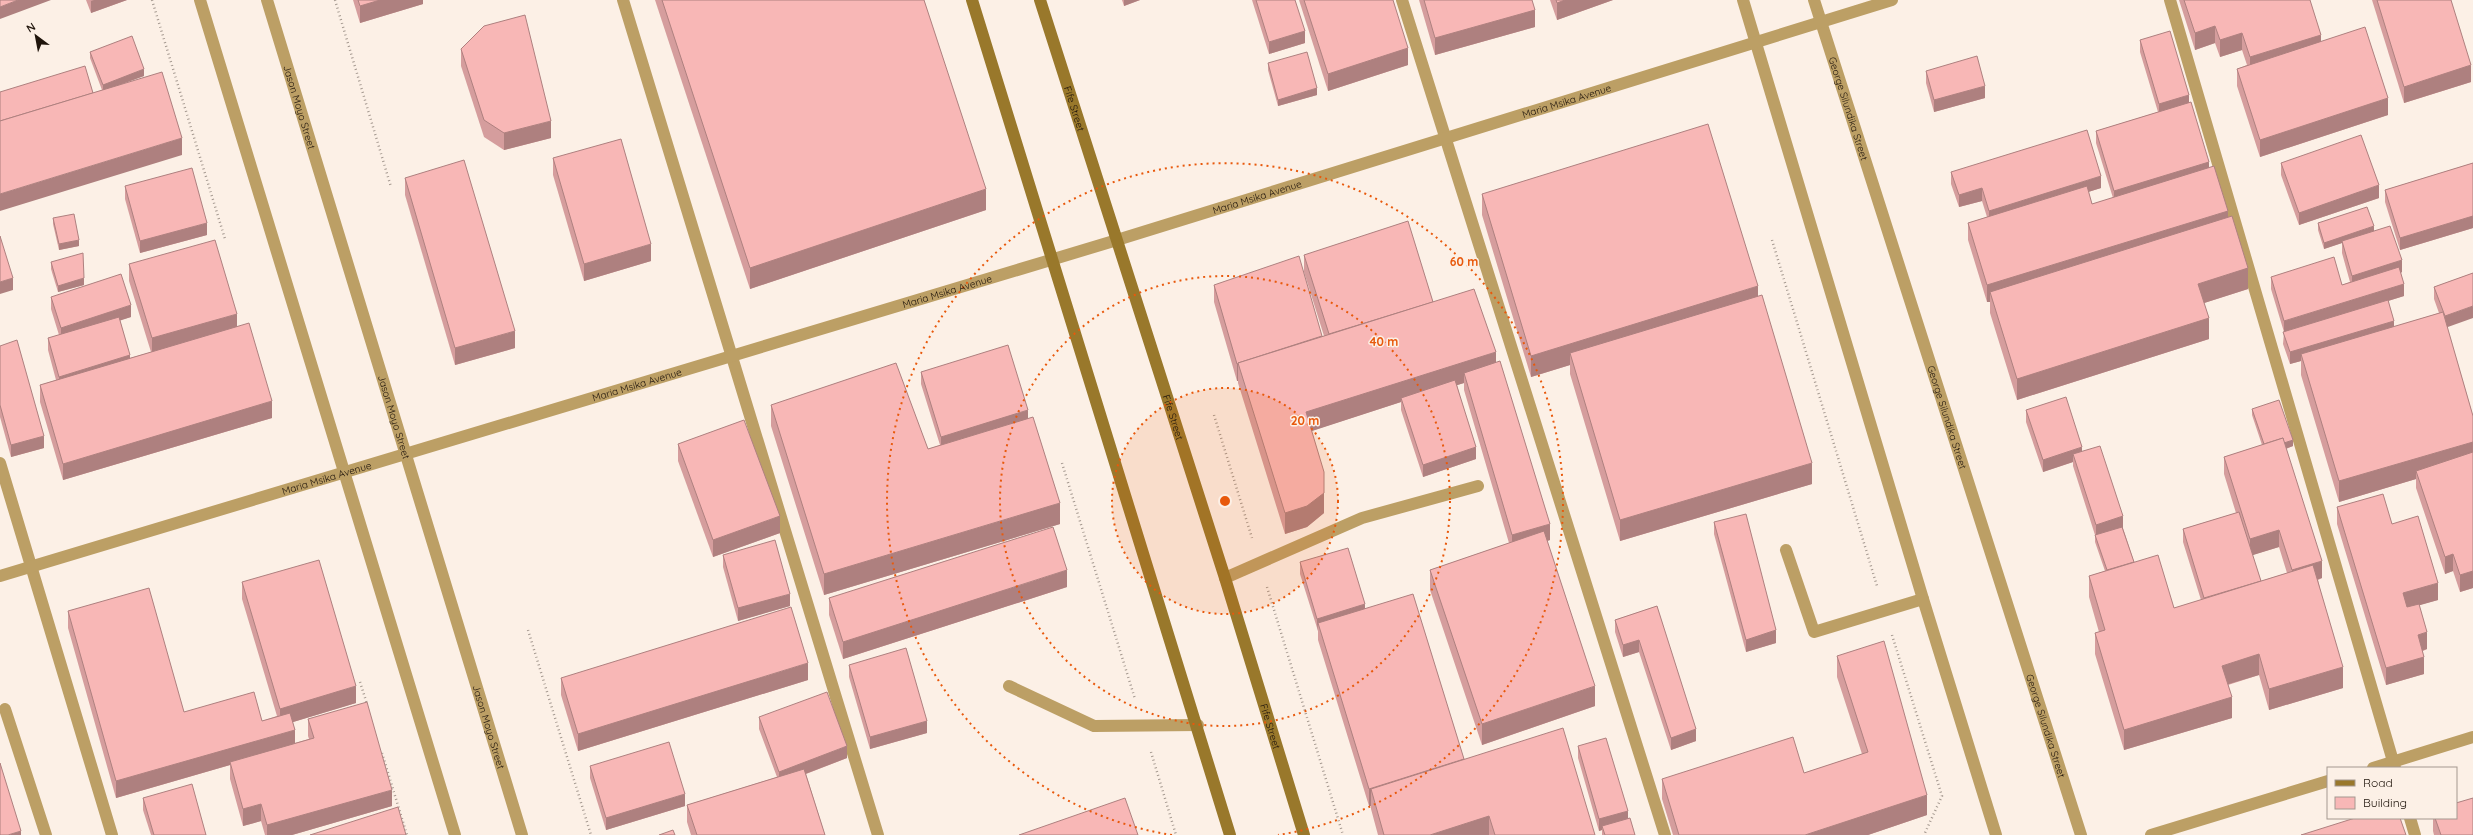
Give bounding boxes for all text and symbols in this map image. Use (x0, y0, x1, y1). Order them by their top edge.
north arrow (16, 16, 56, 56)
text: N (24, 19, 38, 36)
street label: George Silundika Street (1826, 55, 1871, 163)
street label: Jason Moyo Street (280, 64, 318, 151)
street label: Maria Msika Avenue (1520, 81, 1613, 121)
street label: Fife Street (1061, 84, 1088, 134)
street label: Maria Msika Avenue (1211, 177, 1304, 217)
text: 60 m (1450, 254, 1478, 269)
street label: Maria Msika Avenue (901, 272, 994, 311)
text: 40 m (1370, 334, 1398, 349)
street label: George Silundika Street (1924, 364, 1970, 471)
street label: Maria Msika Avenue (591, 365, 684, 404)
street label: Jason Moyo Street (375, 374, 413, 461)
street label: Fife Street (1160, 393, 1187, 442)
text: 20 m (1291, 413, 1319, 428)
street label: Maria Msika Avenue (280, 459, 373, 498)
centre of rings (1218, 494, 1232, 508)
street label: George Silundika Street (2023, 673, 2068, 780)
street label: Jason Moyo Street (470, 683, 508, 771)
street label: Fife Street (1257, 702, 1283, 751)
legend (2327, 767, 2457, 819)
text: Road (2363, 775, 2393, 790)
text: Building (2363, 795, 2407, 810)

